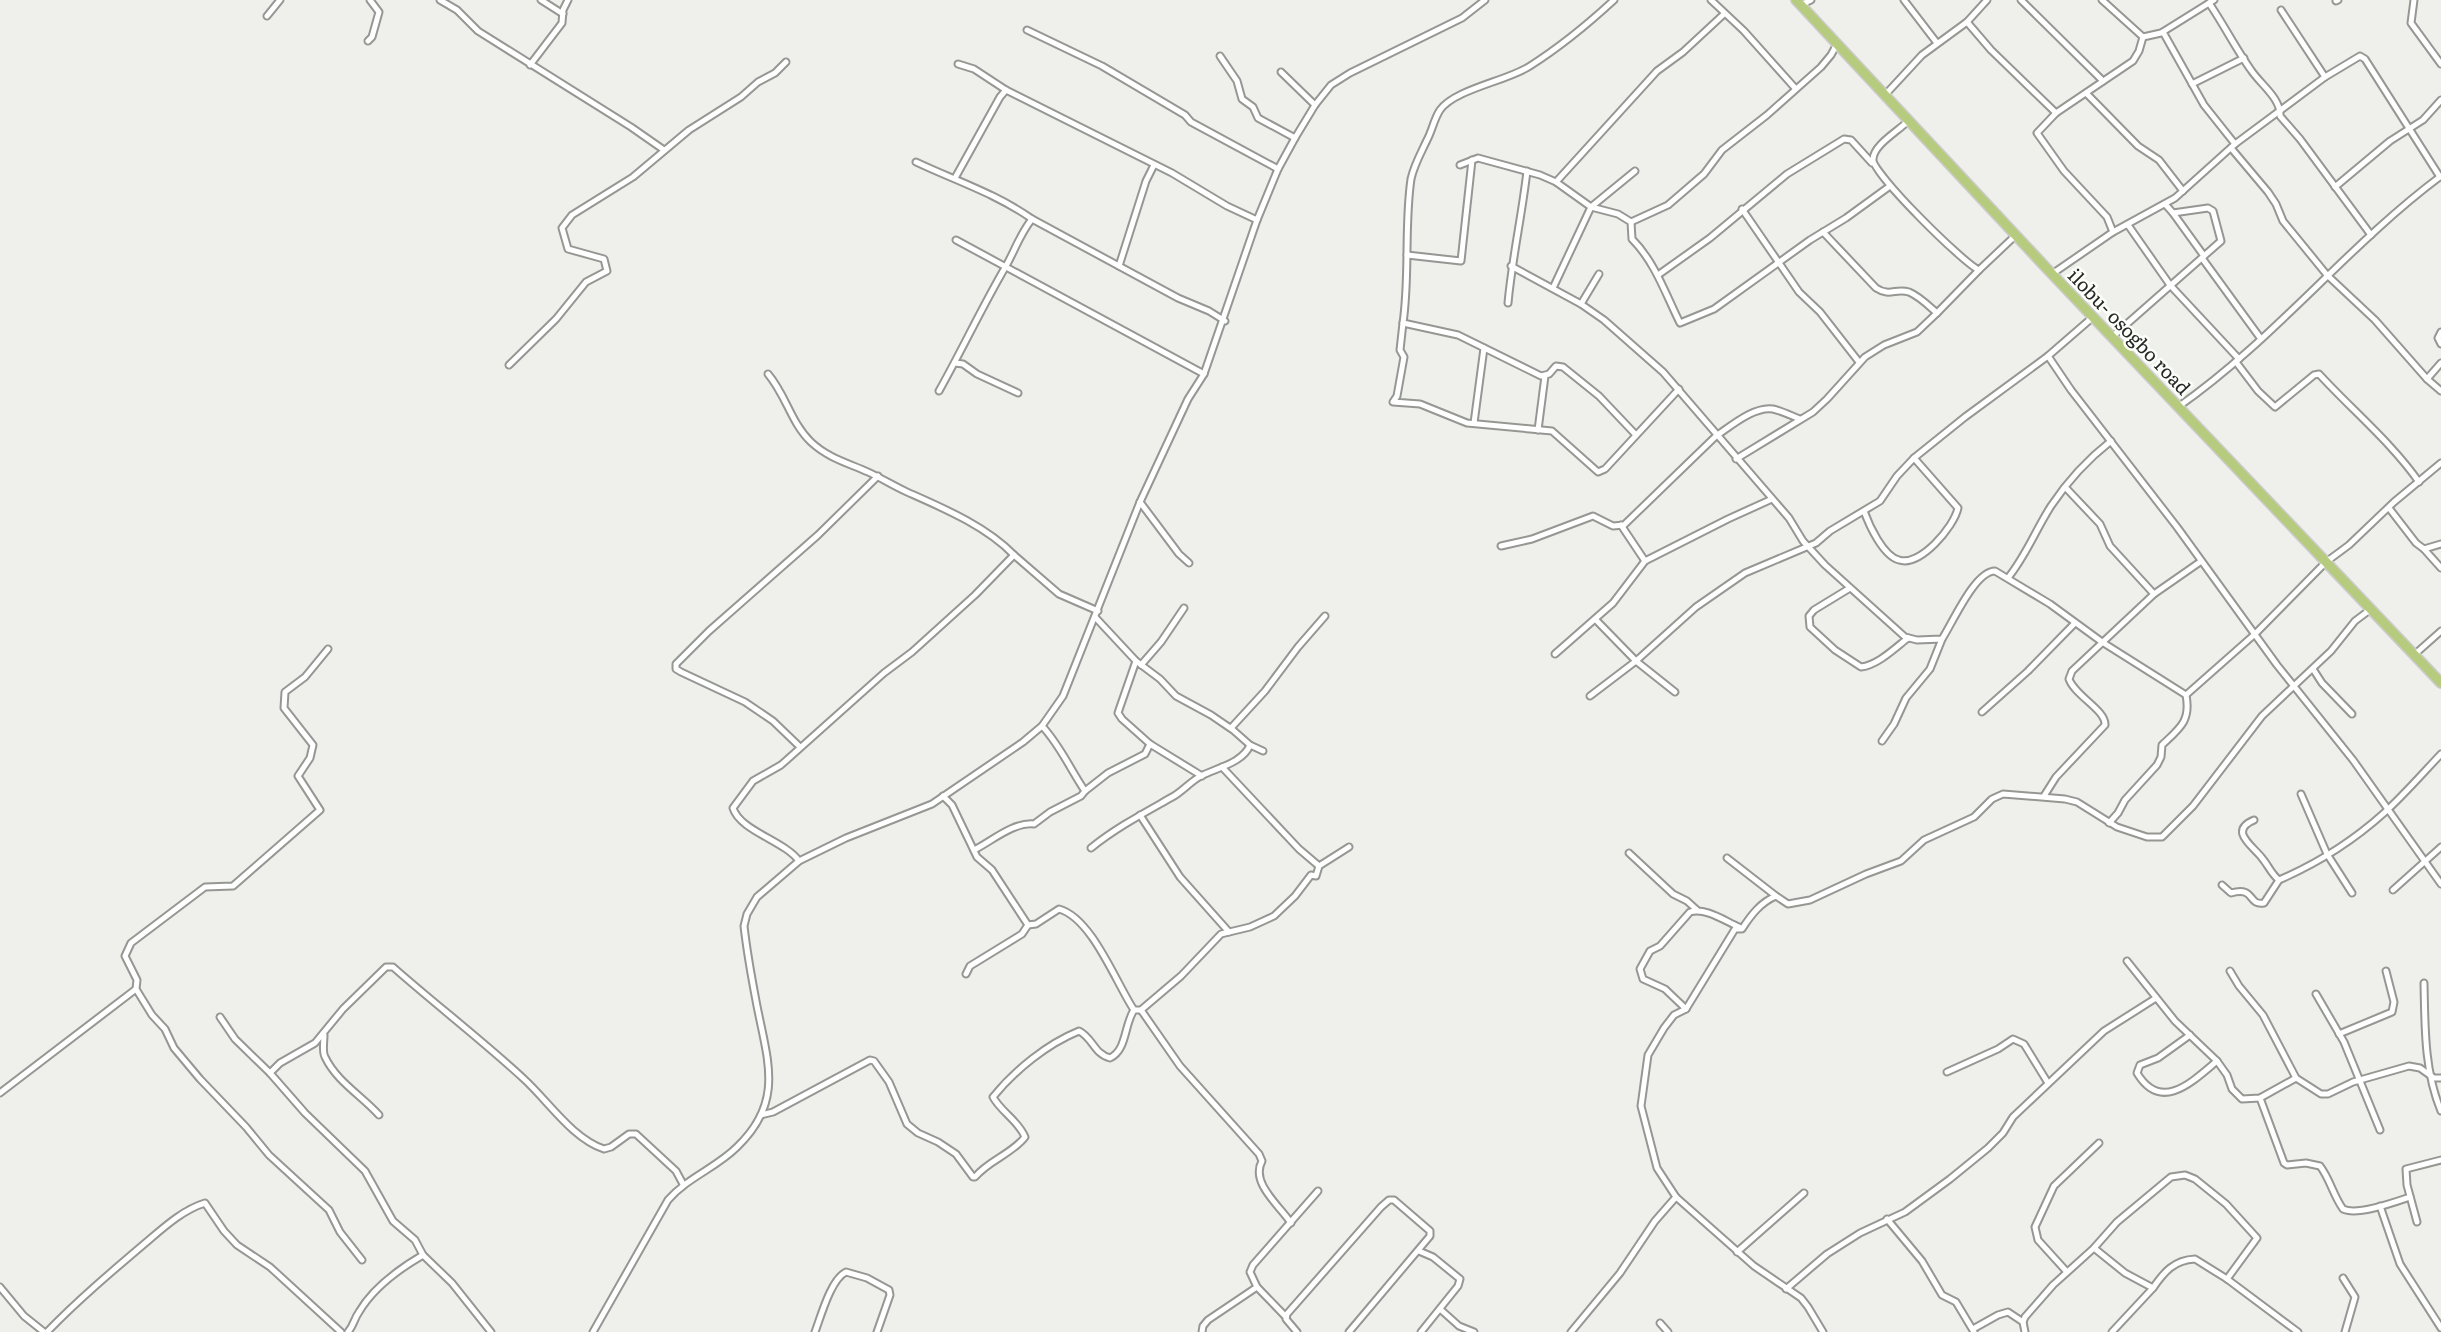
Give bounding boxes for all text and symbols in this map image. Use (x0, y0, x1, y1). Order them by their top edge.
street label: ilobu- osogbo road (2062, 262, 2198, 401)

